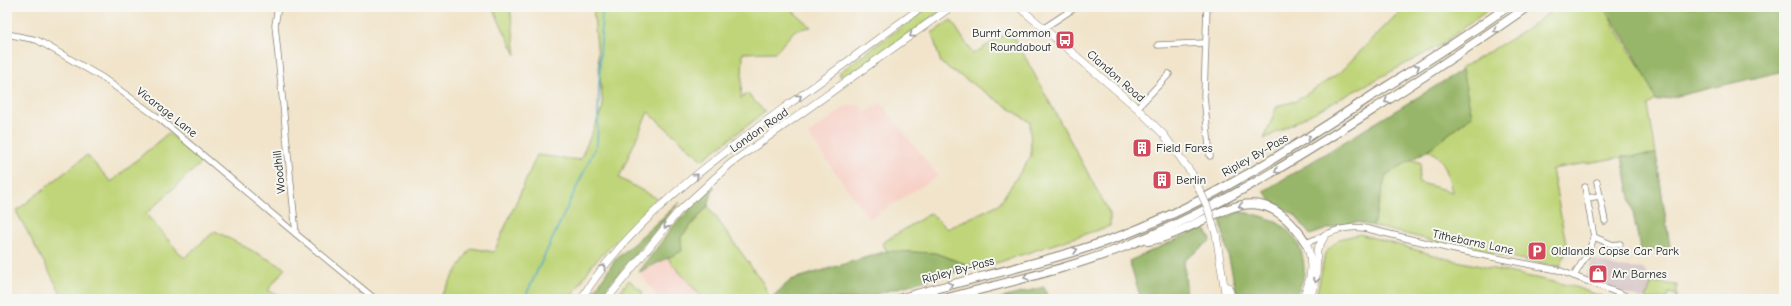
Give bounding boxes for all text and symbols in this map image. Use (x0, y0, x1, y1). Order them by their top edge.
one-way arrow (1493, 25, 1500, 32)
place label: Burnt Common Roundabout (972, 26, 1052, 54)
bus stop icon: Burnt Common Roundabout (1054, 29, 1076, 51)
one-way arrow (909, 30, 916, 38)
street label: Clandon Road (1084, 47, 1148, 105)
one-way arrow (1413, 64, 1420, 72)
street label: Vicarage Lane (134, 84, 200, 140)
one-way arrow (794, 95, 801, 102)
one-way arrow (1384, 96, 1391, 104)
street label: London Road (727, 105, 791, 155)
street label: Ripley By-Pass (1219, 130, 1291, 180)
one-way arrow (1304, 135, 1311, 142)
building icon: Field Fares (1131, 137, 1153, 159)
place label: Field Fares (1156, 141, 1213, 155)
street label: Woodhill (270, 150, 288, 194)
one-way arrow (1274, 166, 1281, 173)
building icon: Berlin (1151, 169, 1173, 191)
place label: Berlin (1176, 173, 1206, 187)
one-way arrow (691, 174, 698, 181)
one-way arrow (1238, 201, 1244, 210)
one-way arrow (664, 221, 671, 228)
street label: Tithebarns Lane (1431, 227, 1515, 257)
parking icon: Oldlands Copse Car Park (1526, 240, 1548, 262)
place label: Oldlands Copse Car Park (1551, 244, 1679, 258)
one-way arrow (1072, 246, 1079, 255)
street label: Ripley By-Pass (920, 254, 996, 286)
shop icon: Mr Barnes (1587, 263, 1609, 285)
one-way arrow (598, 264, 605, 271)
place label: Mr Barnes (1612, 267, 1667, 281)
one-way arrow (1022, 272, 1029, 280)
one-way arrow (1312, 277, 1320, 283)
one-way arrow (946, 281, 953, 290)

